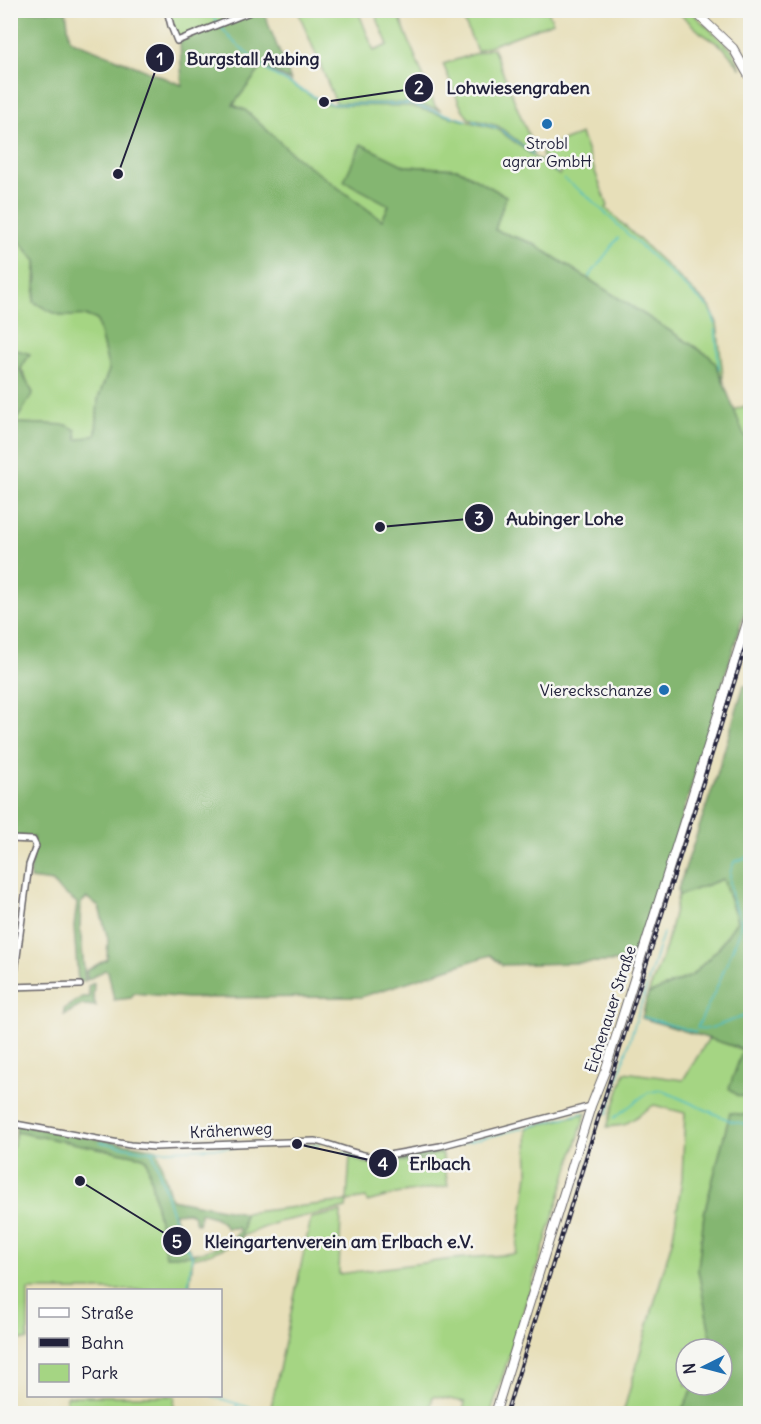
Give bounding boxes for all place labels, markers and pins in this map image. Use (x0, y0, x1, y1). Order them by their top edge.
callout: Burgstall Aubing (145, 40, 332, 76)
callout: Lohwiesengraben (404, 70, 602, 106)
marker: Strobl agrar GmbH (540, 117, 554, 131)
place label: Strobl agrar GmbH (502, 133, 592, 171)
callout: Aubinger Lohe (464, 500, 636, 536)
place label: Viereckschanze (540, 680, 652, 700)
marker: Viereckschanze (657, 683, 671, 697)
callout: Erlbach (368, 1145, 483, 1181)
callout: Kleingartenverein am Erlbach e.V. (162, 1223, 485, 1259)

